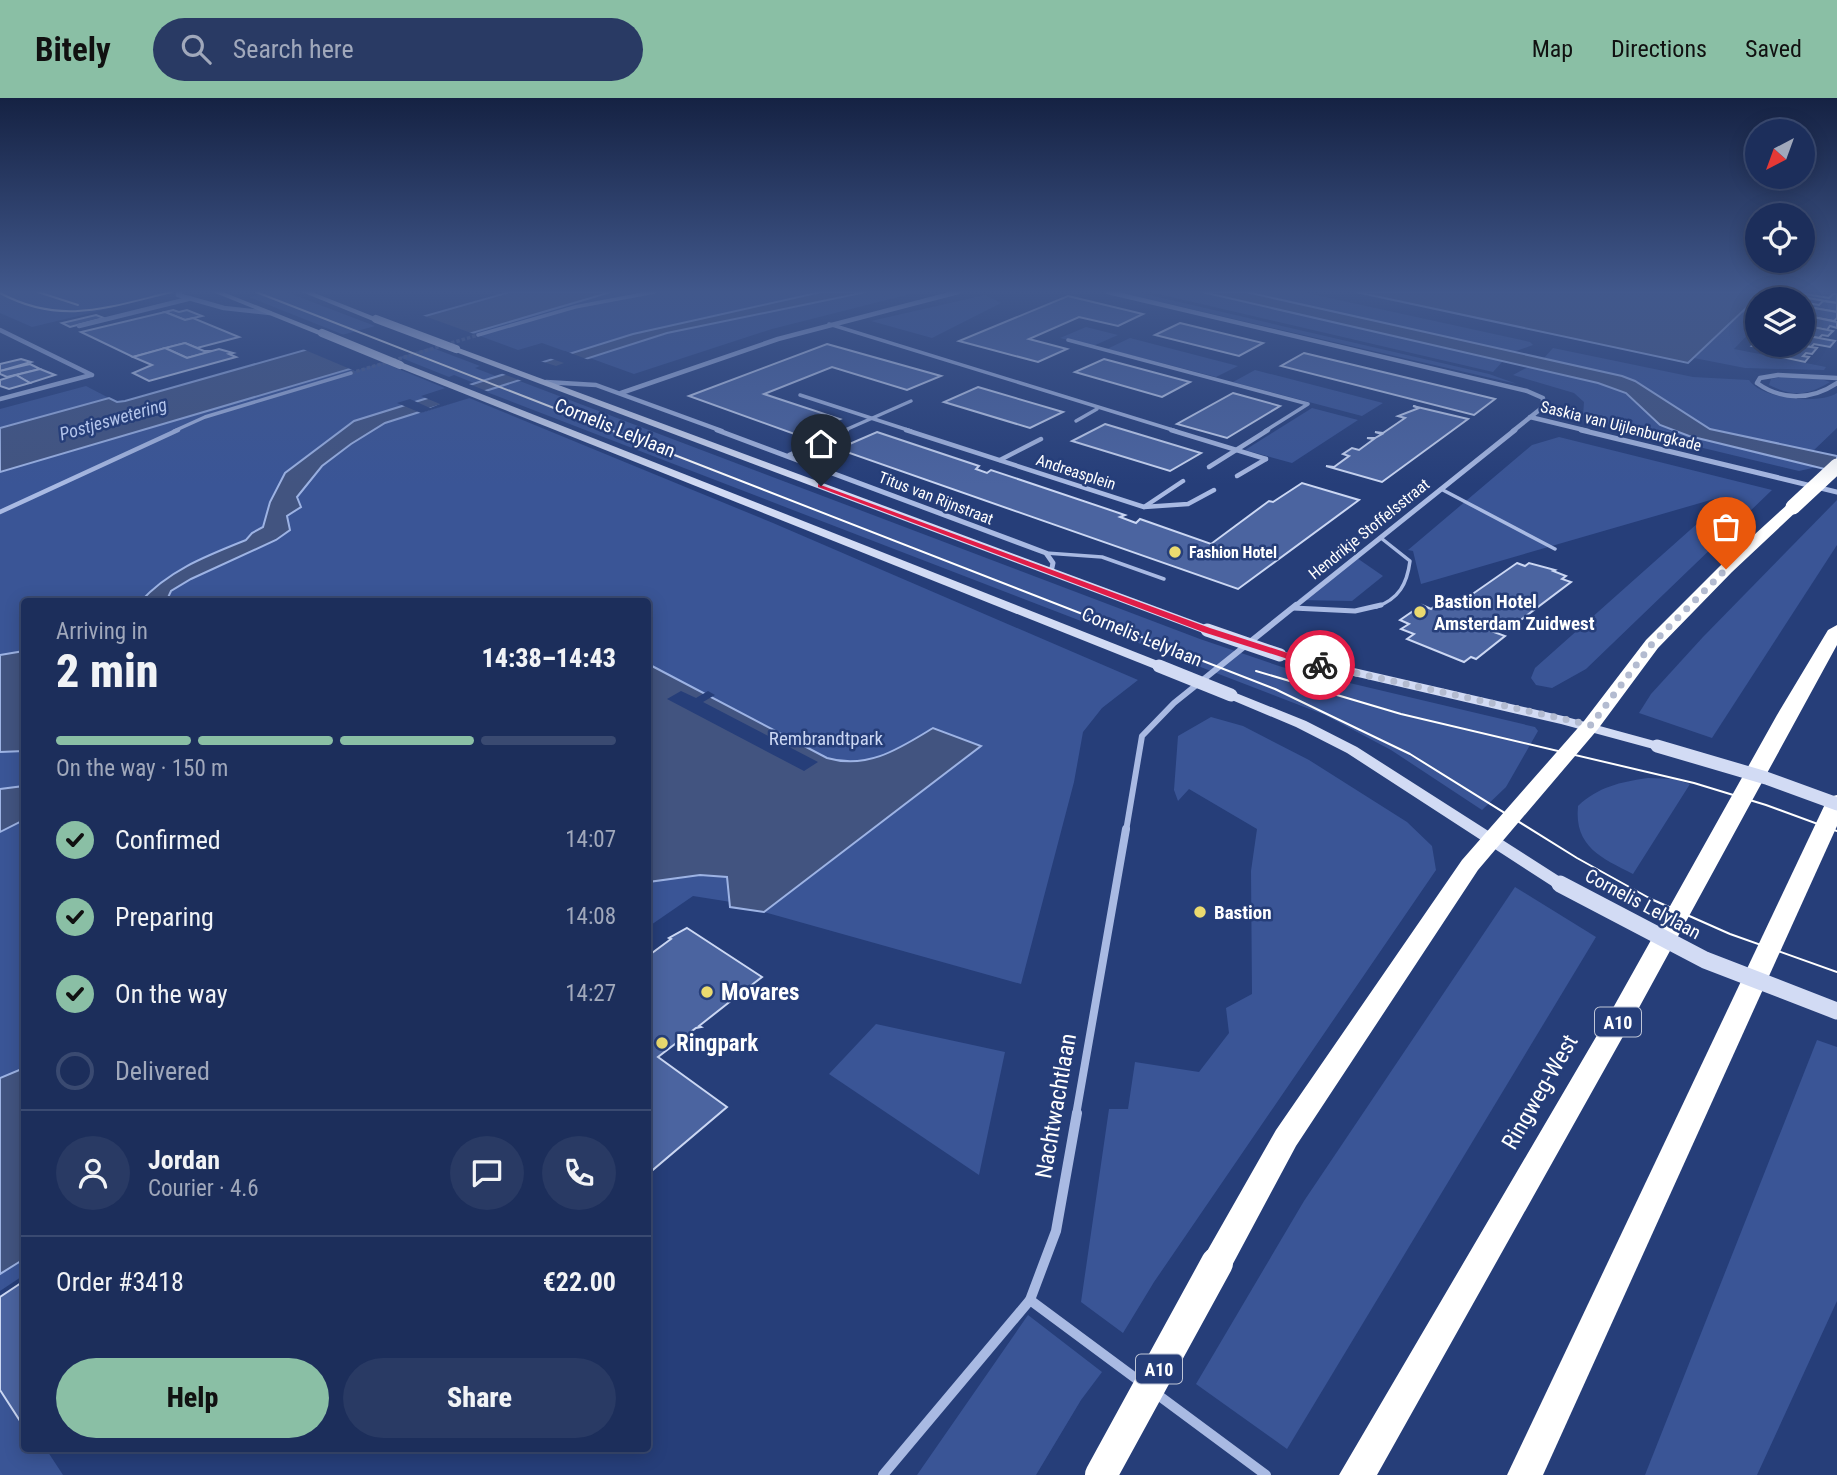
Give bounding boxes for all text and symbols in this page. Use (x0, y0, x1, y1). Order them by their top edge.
search box (153, 18, 643, 81)
text: Bitely (35, 30, 111, 69)
icon: search (177, 30, 215, 68)
text: Search here (233, 34, 354, 64)
text: Map (1532, 35, 1573, 63)
text: Directions (1611, 35, 1707, 63)
text: Saved (1745, 35, 1802, 63)
north arrow (1745, 119, 1815, 189)
map controls (1745, 119, 1815, 357)
button: locate (1745, 203, 1815, 273)
button: layers (1745, 287, 1815, 357)
street label: Cornelis Lelylaan (551, 393, 679, 463)
water label: Postjeswetering (57, 394, 170, 444)
street label: Saskia van Uijlenburgkade (1539, 397, 1703, 455)
pin (791, 414, 851, 486)
icon: home (802, 425, 840, 463)
street label: Andreasplein (1034, 450, 1118, 494)
street label: Titus van Rijnstraat (876, 467, 996, 529)
street label: Hendrikje Stoffelsstraat (1305, 474, 1433, 583)
pin (1696, 497, 1756, 569)
icon: bag (1707, 508, 1745, 546)
place label: Fashion Hotel (1189, 543, 1277, 562)
marker: Fashion Hotel (1167, 544, 1183, 560)
place label: Bastion Hotel Amsterdam Zuidwest (1434, 590, 1595, 635)
street label: Cornelis Lelylaan (1078, 602, 1206, 672)
marker: Bastion Hotel Amsterdam Zuidwest (1412, 604, 1428, 620)
text: Arriving in (56, 618, 148, 645)
courier (1285, 630, 1355, 700)
text: 14:38–14:43 (482, 643, 616, 673)
text: 2 min (56, 644, 159, 698)
icon: bike (1301, 646, 1339, 684)
park label: Rembrandtpark (769, 727, 884, 750)
text: On the way · 150 m (56, 755, 228, 782)
icon: check (56, 821, 94, 859)
text: Confirmed (115, 825, 221, 855)
text: 14:07 (565, 826, 616, 853)
street label: Cornelis Lelylaan (1581, 864, 1705, 944)
icon: check (56, 898, 94, 936)
place label: Bastion (1214, 901, 1272, 924)
text: Preparing (115, 902, 214, 932)
text: 14:08 (565, 903, 616, 930)
marker: Bastion (1192, 904, 1208, 920)
icon: check (56, 975, 94, 1013)
text: On the way (115, 979, 228, 1009)
place label: Movares (721, 979, 800, 1006)
text: 14:27 (565, 980, 616, 1007)
marker: Movares (699, 984, 715, 1000)
road number: A10 (1595, 1007, 1641, 1037)
place label: Ringpark (676, 1030, 759, 1057)
street label: Ringweg-West (1496, 1030, 1584, 1154)
street label: Nachtwachtlaan (1030, 1031, 1082, 1181)
marker: Ringpark (654, 1035, 670, 1051)
text: Delivered (115, 1056, 210, 1086)
button: person (56, 1136, 130, 1210)
button: chat (450, 1136, 524, 1210)
button: phone (542, 1136, 616, 1210)
text: Jordan (148, 1145, 220, 1175)
text: Courier · 4.6 (148, 1175, 259, 1202)
text: Order #3418 (56, 1267, 184, 1297)
text: €22.00 (543, 1267, 616, 1297)
road number: A10 (1136, 1354, 1182, 1384)
button: Help (56, 1358, 329, 1438)
button: Share (343, 1358, 616, 1438)

